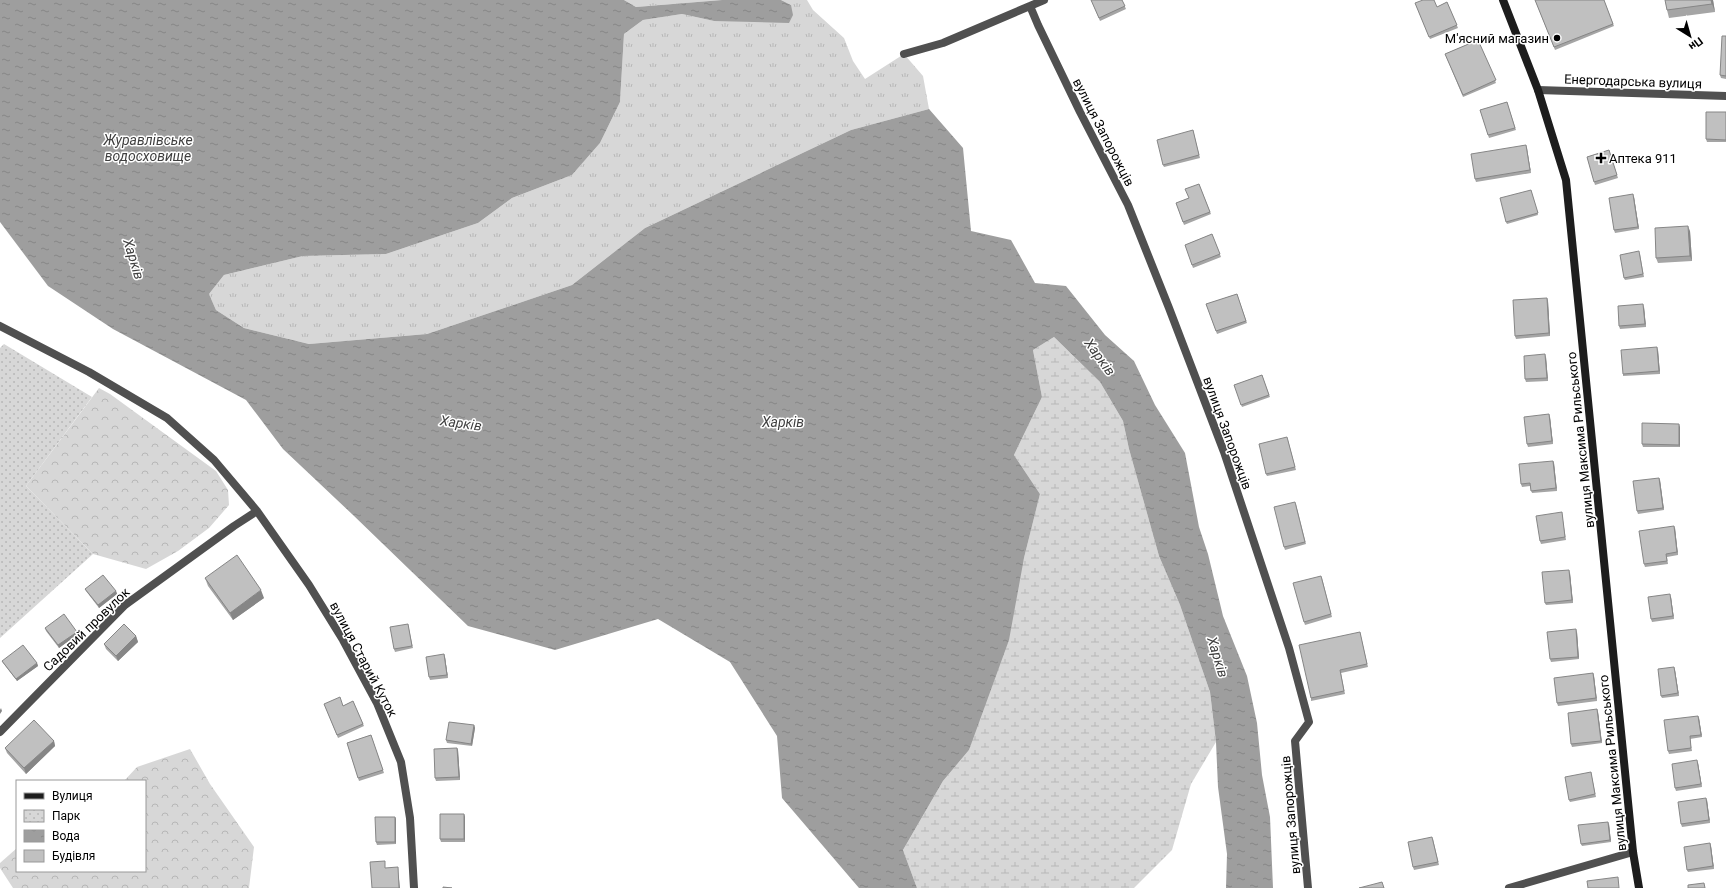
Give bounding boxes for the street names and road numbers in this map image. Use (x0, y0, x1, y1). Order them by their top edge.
street label: Енергодарська вулиця (1564, 72, 1702, 91)
street label: вулиця Запорожців (1070, 76, 1137, 189)
street label: вулиця Максима Рильського (1564, 351, 1597, 529)
street label: вулиця Запорожців (1200, 375, 1255, 492)
street label: Садовий провулок (40, 584, 133, 674)
street label: вулиця Старий Куток (327, 599, 400, 719)
street label: вулиця Максима Рильського (1596, 674, 1629, 852)
street label: вулиця Запорожців (1278, 755, 1303, 875)

